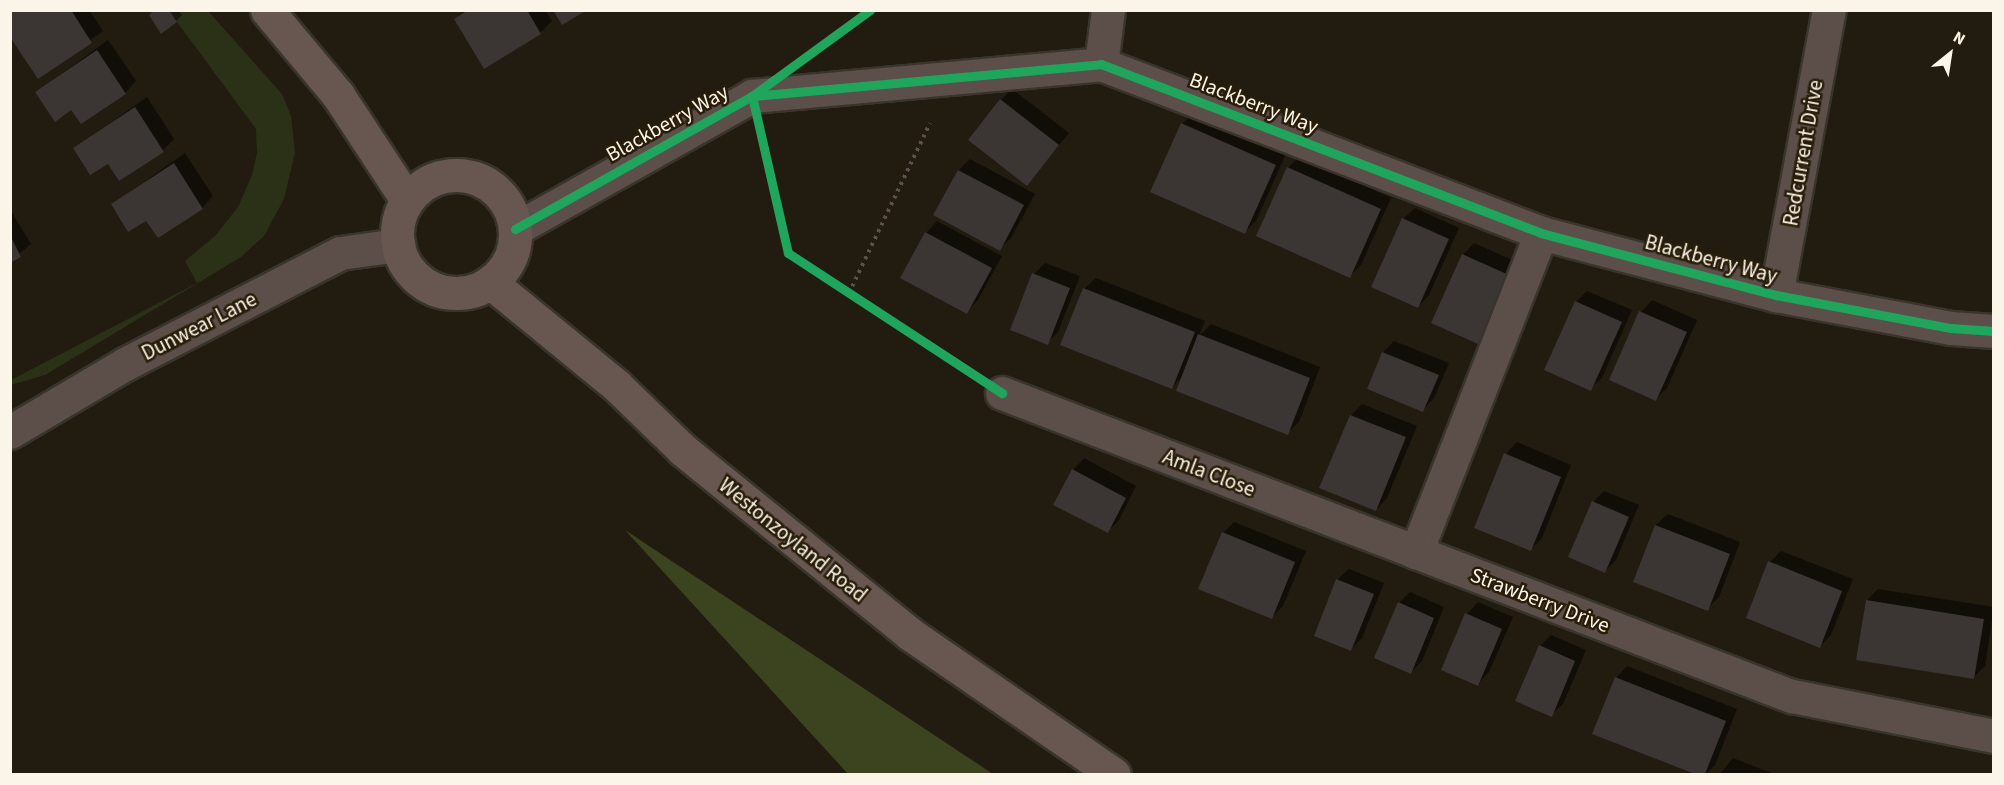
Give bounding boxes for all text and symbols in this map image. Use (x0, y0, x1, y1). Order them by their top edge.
north arrow (1920, 24, 1980, 84)
text: N (1949, 26, 1969, 51)
street label: Blackberry Way (1186, 67, 1322, 139)
street label: Redcurrent Drive (1778, 78, 1828, 228)
street label: Blackberry Way (601, 79, 733, 167)
street label: Blackberry Way (1642, 229, 1780, 289)
street label: Dunwear Lane (137, 286, 261, 366)
street label: Amla Close (1159, 444, 1259, 502)
street label: Westonzoyland Road (714, 473, 872, 607)
street label: Strawberry Drive (1467, 562, 1613, 638)

